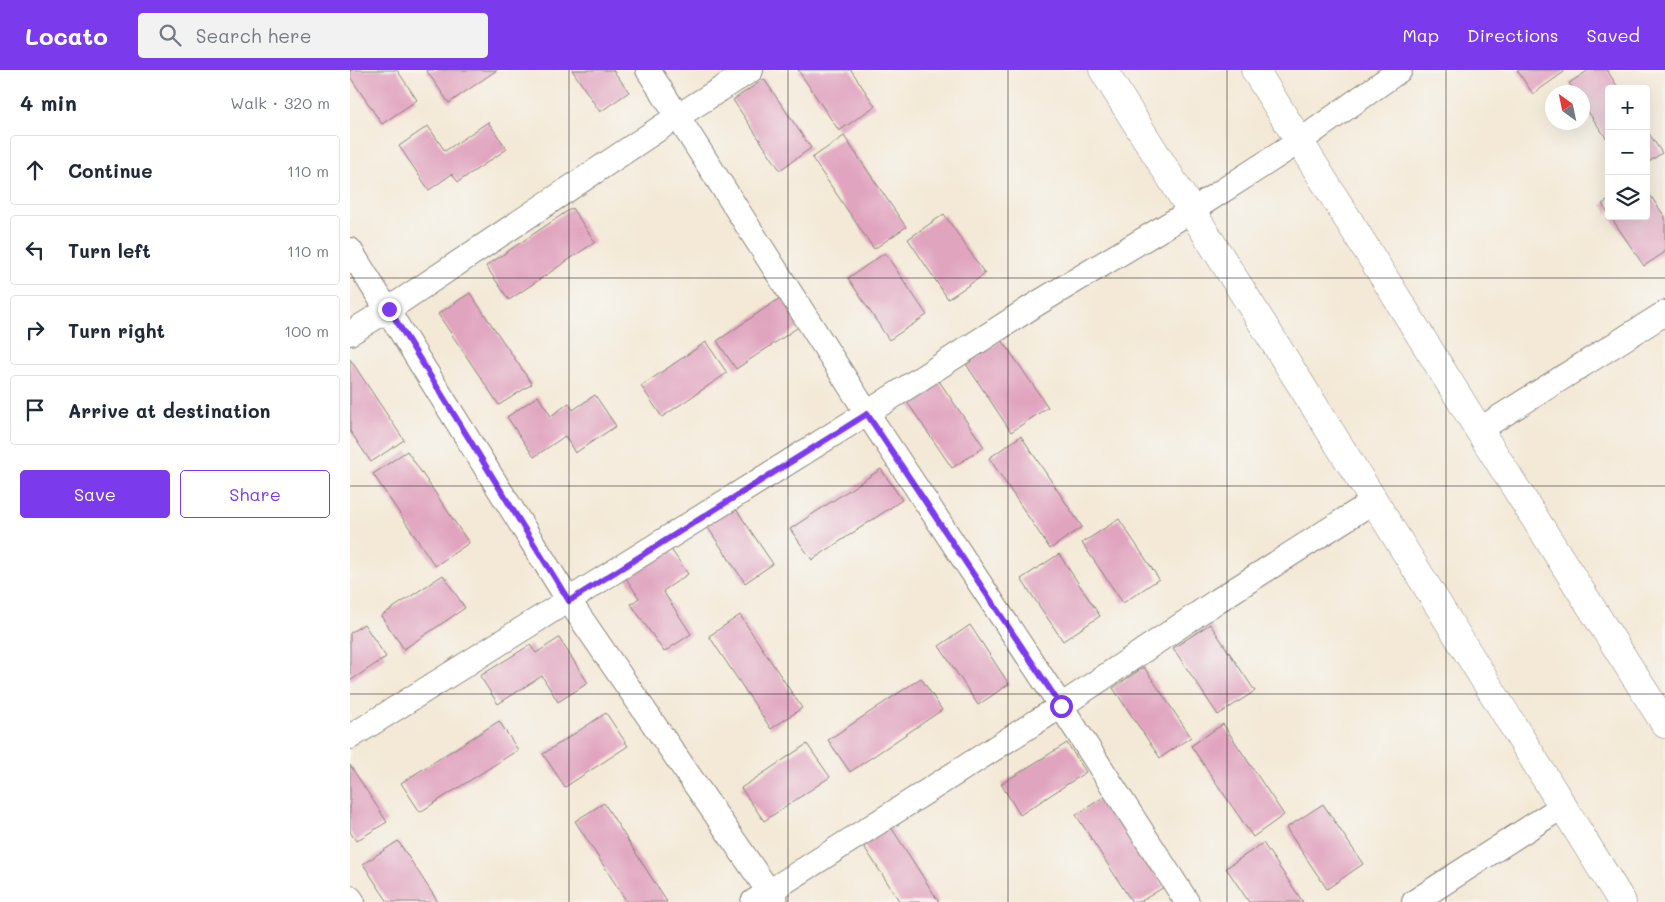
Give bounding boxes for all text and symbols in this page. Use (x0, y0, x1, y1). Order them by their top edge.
search box (138, 13, 488, 58)
text: Locato (25, 20, 108, 51)
icon: search (156, 21, 184, 49)
text: Search here (196, 23, 311, 48)
text: Map (1402, 23, 1439, 47)
text: Directions (1467, 23, 1559, 47)
text: Saved (1587, 23, 1640, 47)
north arrow (1545, 85, 1590, 130)
map controls (1605, 85, 1650, 220)
button: + (1605, 85, 1650, 130)
text: 4 min (20, 89, 77, 116)
text: Walk · 320 m (230, 92, 330, 113)
button: − (1605, 130, 1650, 175)
icon: ahead (21, 156, 49, 184)
text: Continue (68, 158, 153, 183)
text: 110 m (287, 160, 329, 181)
button: layers (1605, 175, 1650, 220)
icon: left (21, 236, 49, 264)
text: Turn left (68, 238, 151, 263)
text: 110 m (287, 240, 329, 261)
route end (378, 298, 401, 321)
icon: right (21, 316, 49, 344)
text: Turn right (68, 318, 165, 343)
text: 100 m (284, 320, 329, 341)
icon: arrive (21, 396, 49, 424)
text: Arrive at destination (68, 398, 271, 423)
button: Save (20, 470, 170, 518)
button: Share (180, 470, 330, 518)
route start (1050, 695, 1073, 718)

